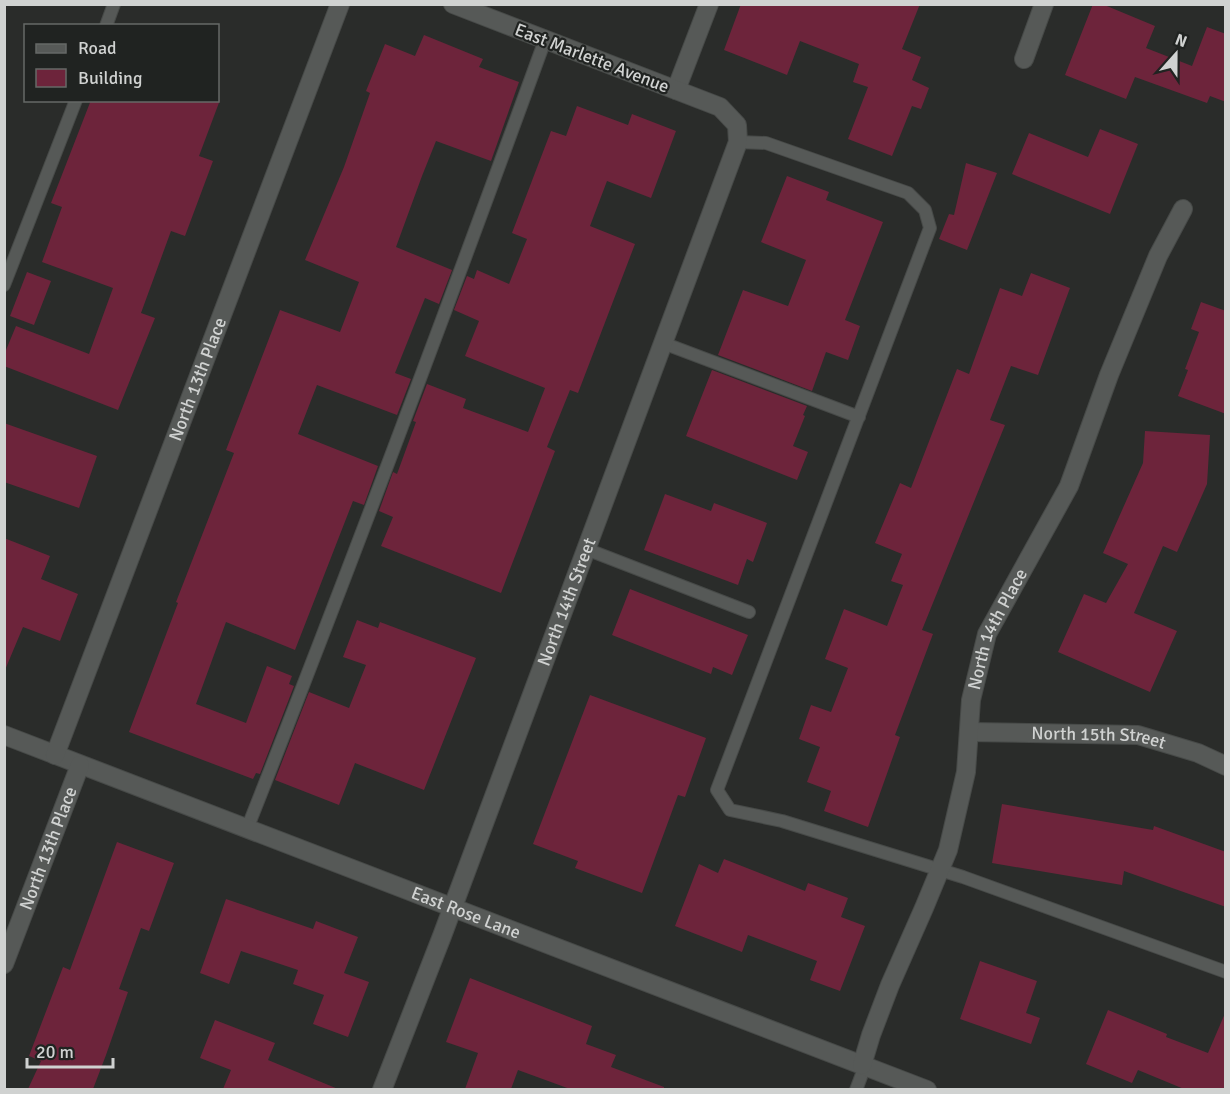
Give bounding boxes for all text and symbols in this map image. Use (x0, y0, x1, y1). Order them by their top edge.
street label: East Marlette Avenue (512, 18, 672, 98)
legend (24, 24, 219, 102)
north arrow (1146, 24, 1206, 84)
text: N (1172, 30, 1190, 52)
text: Road (78, 37, 117, 59)
text: Building (78, 67, 142, 89)
street label: North 13th Place (164, 314, 231, 444)
street label: North 14th Street (533, 535, 601, 669)
street label: North 14th Place (963, 565, 1032, 692)
street label: North 15th Street (1031, 722, 1169, 754)
street label: North 13th Place (15, 783, 82, 913)
street label: East Rose Lane (408, 882, 524, 944)
scale bar (27, 1031, 112, 1069)
text: 20 m (36, 1041, 74, 1063)

